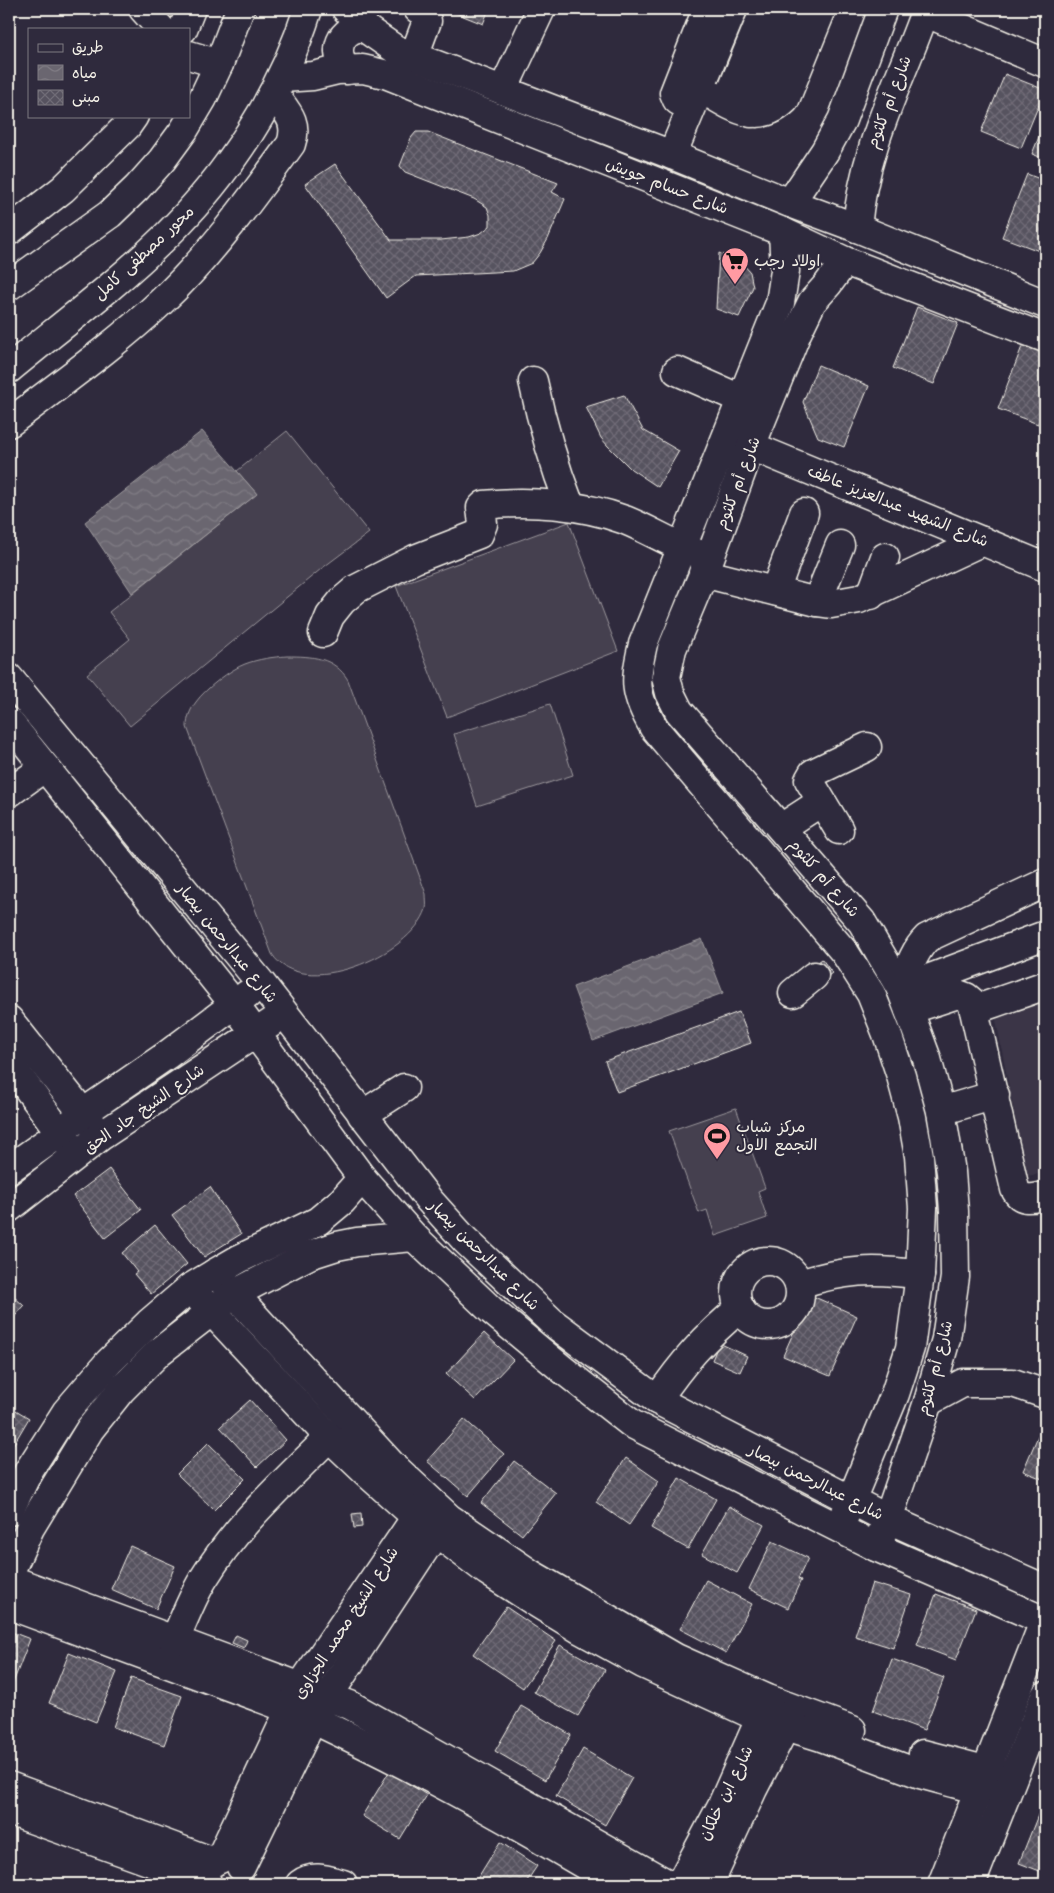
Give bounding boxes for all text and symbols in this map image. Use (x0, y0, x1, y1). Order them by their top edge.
legend (28, 28, 190, 118)
text: طريق (72, 37, 104, 58)
street label: شارع أم كلثوم (861, 52, 918, 152)
text: مياه (72, 63, 97, 84)
text: مبنى (72, 87, 100, 108)
street label: شارع حسام جويش (602, 153, 731, 220)
street label: محور مصطفى كامل (89, 201, 199, 305)
supermarket icon: اولاد رجب (720, 246, 750, 285)
place label: اولاد رجب (754, 250, 820, 272)
street label: شارع أم كلثوم (710, 433, 767, 533)
street label: شارع الشهيد عبدالعزيز عاطف (804, 460, 992, 552)
street label: شارع أم كلثوم (783, 834, 864, 923)
street label: شارع عبدالرحمن بيصار (170, 877, 282, 1008)
street label: شارع الشيخ جاد الحق (79, 1059, 209, 1159)
place label: مركز شباب التجمع الاول (736, 1116, 817, 1156)
sports icon: مركز شباب التجمع الاول (702, 1121, 732, 1160)
street label: شارع عبدالرحمن بيصار (422, 1193, 544, 1315)
street label: شارع أم كلثوم (912, 1318, 959, 1418)
street label: شارع عبدالرحمن بيصار (743, 1438, 887, 1526)
street label: شارع الشيخ محمد الجزاوى (288, 1542, 404, 1704)
street label: شارع ابن خلكان (694, 1742, 758, 1844)

